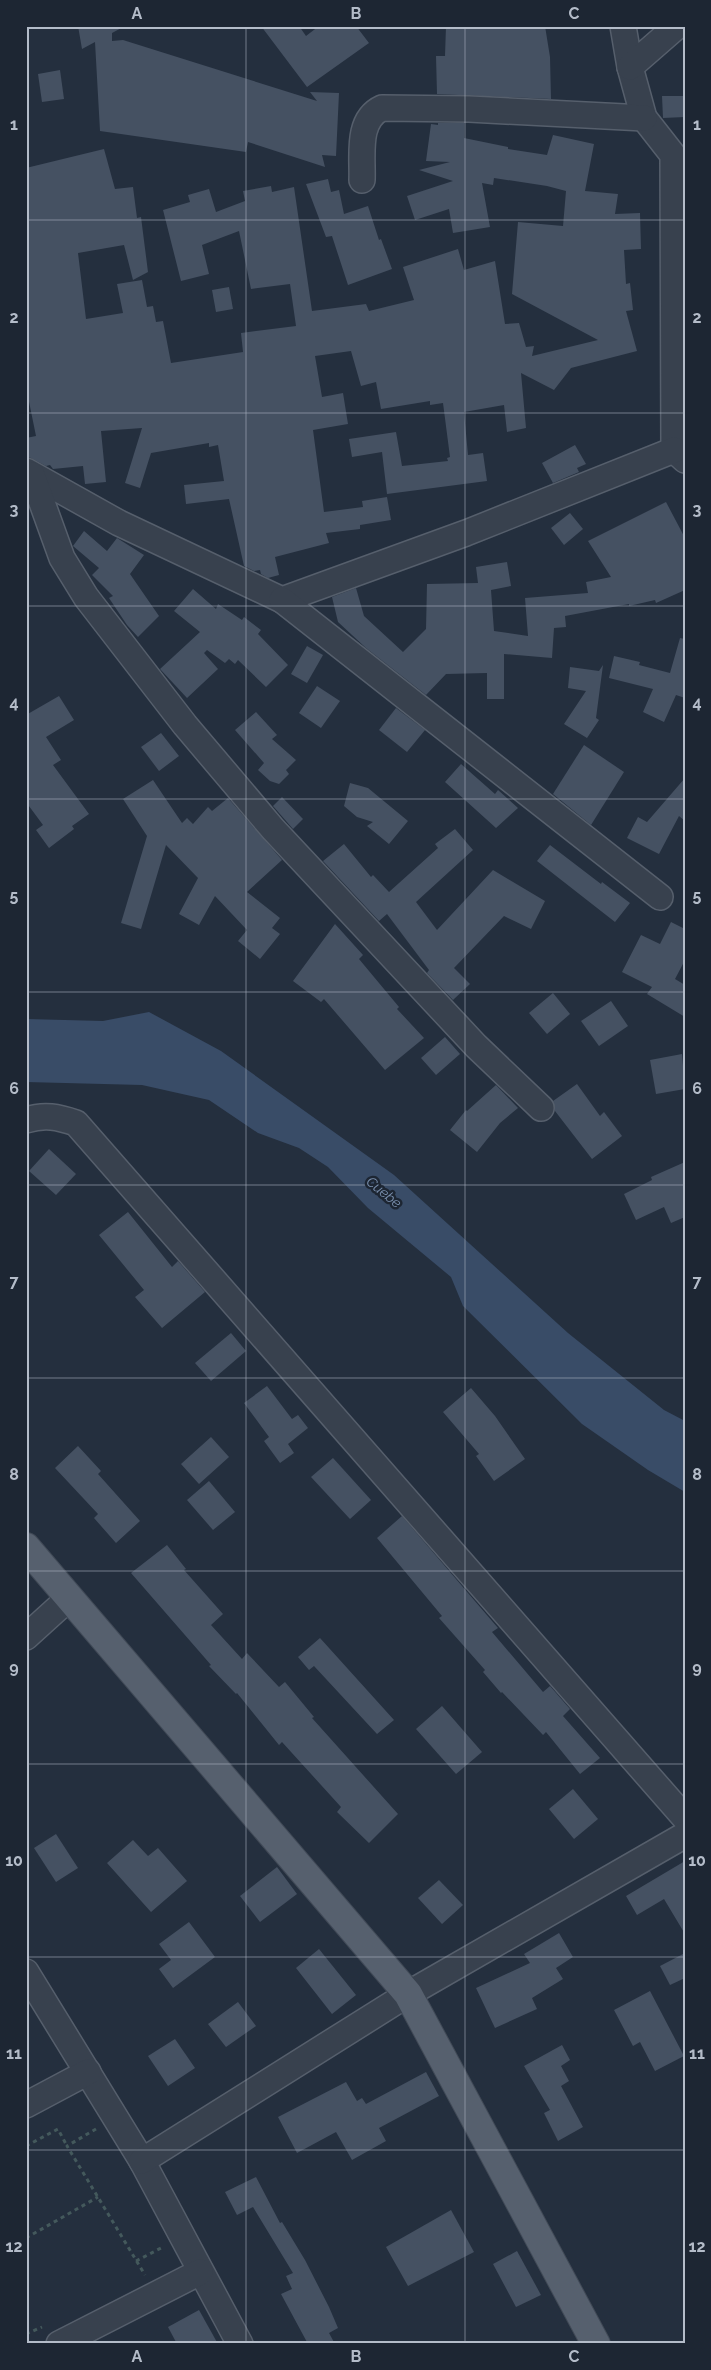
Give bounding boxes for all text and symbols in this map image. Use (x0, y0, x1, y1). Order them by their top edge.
text: A (132, 4, 143, 23)
text: B (351, 4, 362, 23)
text: C (569, 4, 580, 23)
text: 1 (10, 115, 18, 134)
text: 1 (693, 115, 701, 134)
text: 2 (9, 308, 19, 327)
text: 2 (692, 308, 702, 327)
text: 3 (10, 500, 19, 519)
text: 3 (693, 500, 702, 519)
text: 4 (9, 693, 19, 712)
text: 4 (692, 693, 702, 712)
text: 5 (10, 886, 19, 905)
text: 5 (693, 886, 702, 905)
text: 6 (9, 1079, 19, 1098)
text: 6 (692, 1079, 702, 1098)
water label: Cuebe (363, 1173, 405, 1211)
text: 7 (10, 1272, 19, 1291)
text: 7 (693, 1272, 702, 1291)
text: 8 (9, 1465, 19, 1484)
text: 8 (692, 1465, 702, 1484)
text: 9 (9, 1658, 19, 1677)
text: 9 (692, 1658, 702, 1677)
text: 10 (5, 1851, 23, 1870)
text: 10 (688, 1851, 706, 1870)
text: 11 (6, 2044, 22, 2063)
text: 11 (689, 2044, 705, 2063)
text: 12 (6, 2237, 22, 2256)
text: 12 (689, 2237, 705, 2256)
text: A (132, 2347, 143, 2366)
text: B (351, 2347, 362, 2366)
text: C (569, 2347, 580, 2366)

